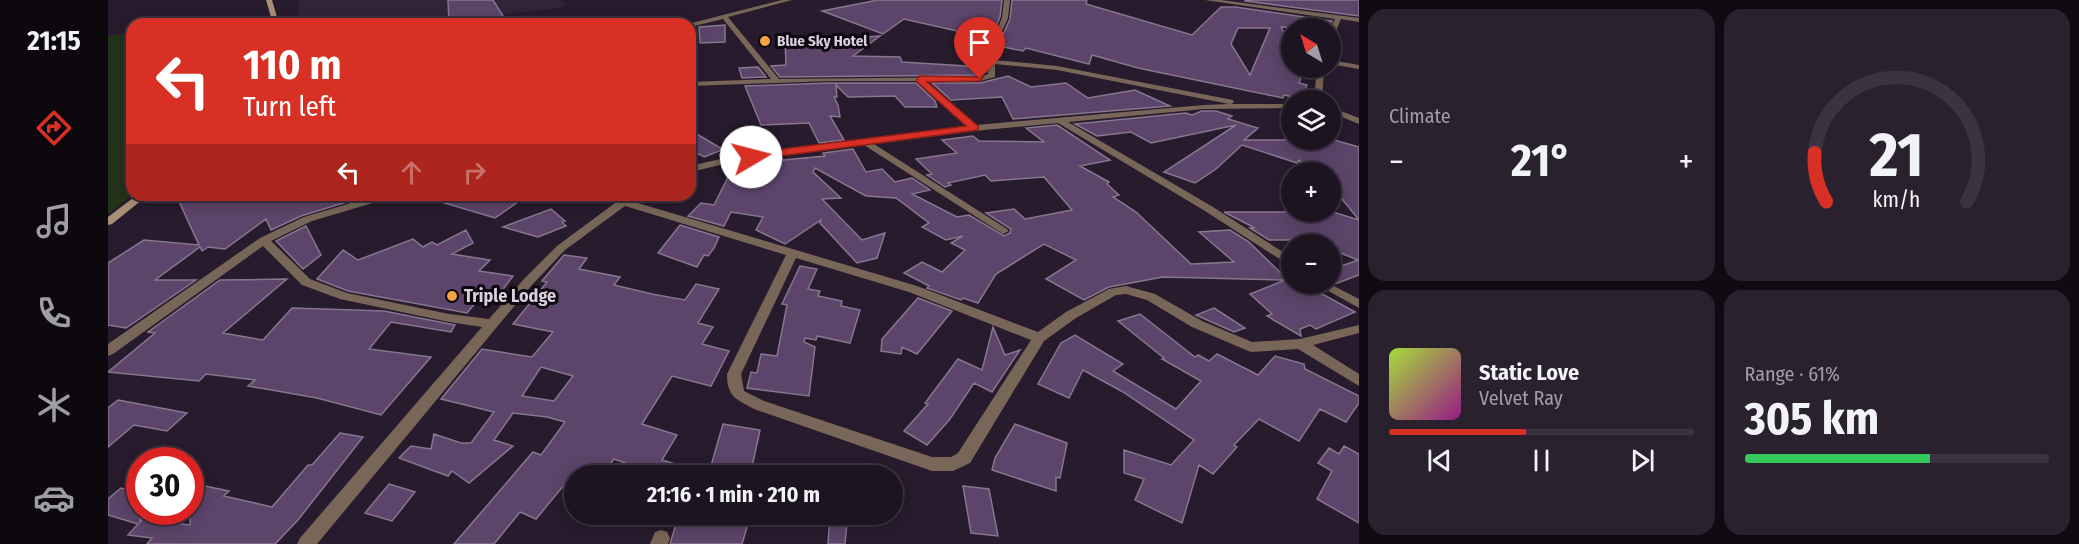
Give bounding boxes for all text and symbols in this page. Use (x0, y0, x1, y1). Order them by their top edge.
pin (954, 17, 1005, 79)
north arrow (1281, 18, 1341, 78)
map controls (1281, 18, 1341, 294)
text: 21:15 (27, 25, 81, 57)
icon: arrive (963, 26, 996, 59)
place label: Blue Sky Hotel (777, 32, 868, 50)
marker: Blue Sky Hotel (758, 34, 772, 48)
text: 110 m (243, 40, 342, 90)
icon: left (144, 42, 222, 120)
button: layers (1281, 90, 1341, 150)
text: Turn left (243, 91, 336, 123)
text: Climate (1389, 104, 1451, 128)
icon: directions (33, 107, 75, 149)
text: 21 (1869, 118, 1924, 193)
position arrow (719, 125, 783, 189)
text: 21° (1511, 134, 1571, 188)
text: − (1389, 142, 1404, 182)
text: + (1678, 142, 1694, 182)
icon: left (332, 156, 365, 189)
icon: ahead (395, 156, 428, 189)
icon: right (458, 156, 491, 189)
button: + (1281, 162, 1341, 222)
text: km/h (1873, 187, 1921, 213)
icon: music (33, 200, 75, 242)
button: − (1281, 234, 1341, 294)
place label: Triple Lodge (464, 285, 556, 307)
marker: Triple Lodge (445, 289, 459, 303)
icon: phone (33, 292, 75, 334)
text: Static Love (1479, 359, 1579, 386)
text: Range · 61% (1745, 362, 1840, 386)
icon: climate (33, 384, 75, 426)
text: Velvet Ray (1479, 386, 1563, 410)
text: 305 km (1745, 392, 1879, 446)
icon: previous (1423, 444, 1456, 477)
icon: pause (1525, 444, 1558, 477)
icon: next (1626, 444, 1659, 477)
speed limit sign: 30 (126, 447, 204, 525)
icon: car (33, 477, 75, 519)
text: 21:16 · 1 min · 210 m (647, 481, 820, 508)

